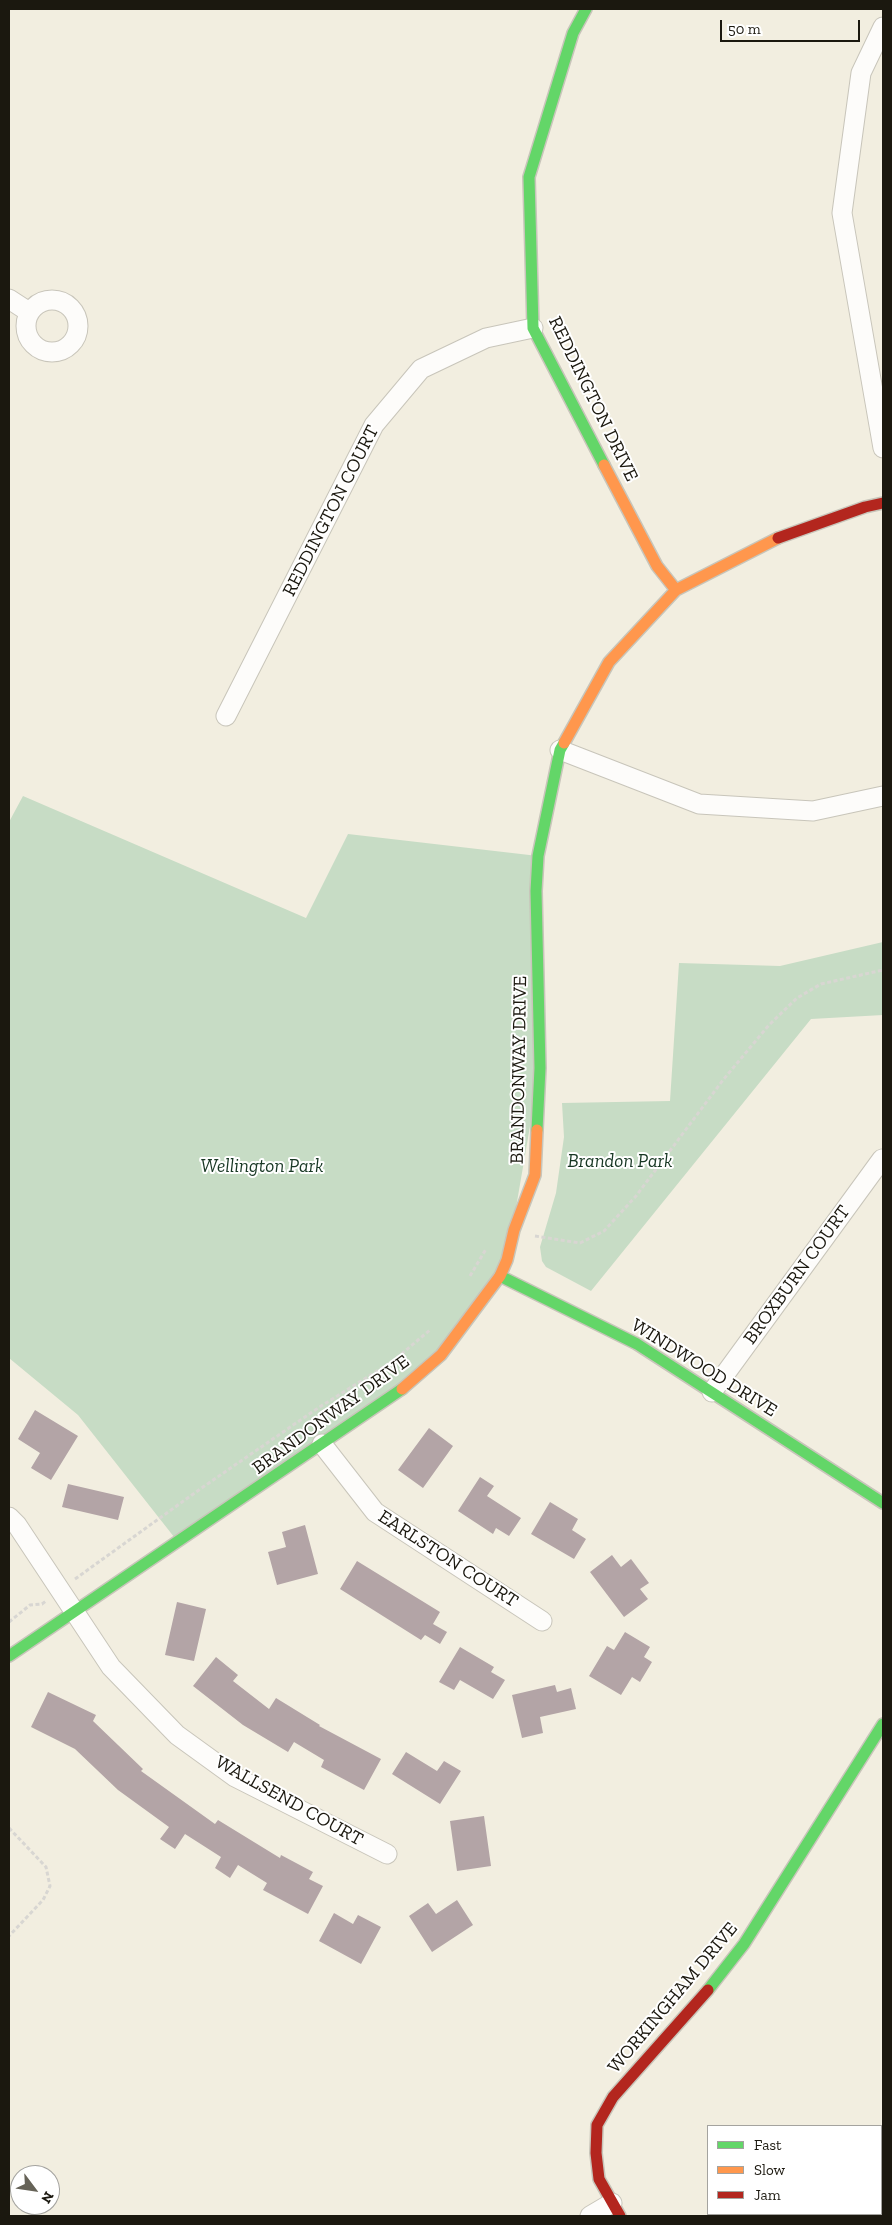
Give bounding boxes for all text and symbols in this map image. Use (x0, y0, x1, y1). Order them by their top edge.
scale bar (722, 10, 862, 42)
text: 50 m (728, 20, 761, 38)
street label: REDDINGTON DRIVE (543, 313, 643, 485)
street label: REDDINGTON COURT (278, 422, 384, 600)
street label: BRANDONWAY DRIVE (506, 976, 532, 1164)
park label: Brandon Park (568, 1151, 672, 1173)
park label: Wellington Park (200, 1156, 324, 1178)
street label: BROXBURN COURT (739, 1201, 855, 1349)
street label: WINDWOOD DRIVE (627, 1314, 781, 1422)
street label: BRANDONWAY DRIVE (248, 1350, 414, 1480)
street label: EARLSTON COURT (374, 1505, 522, 1613)
street label: WALLSEND COURT (211, 1751, 367, 1851)
street label: WORKINGHAM DRIVE (603, 1918, 743, 2078)
legend (707, 2125, 882, 2215)
text: Fast (754, 2136, 782, 2154)
text: Slow (754, 2161, 785, 2179)
north arrow (10, 2165, 60, 2215)
text: Jam (754, 2186, 781, 2204)
text: N (37, 2189, 57, 2206)

